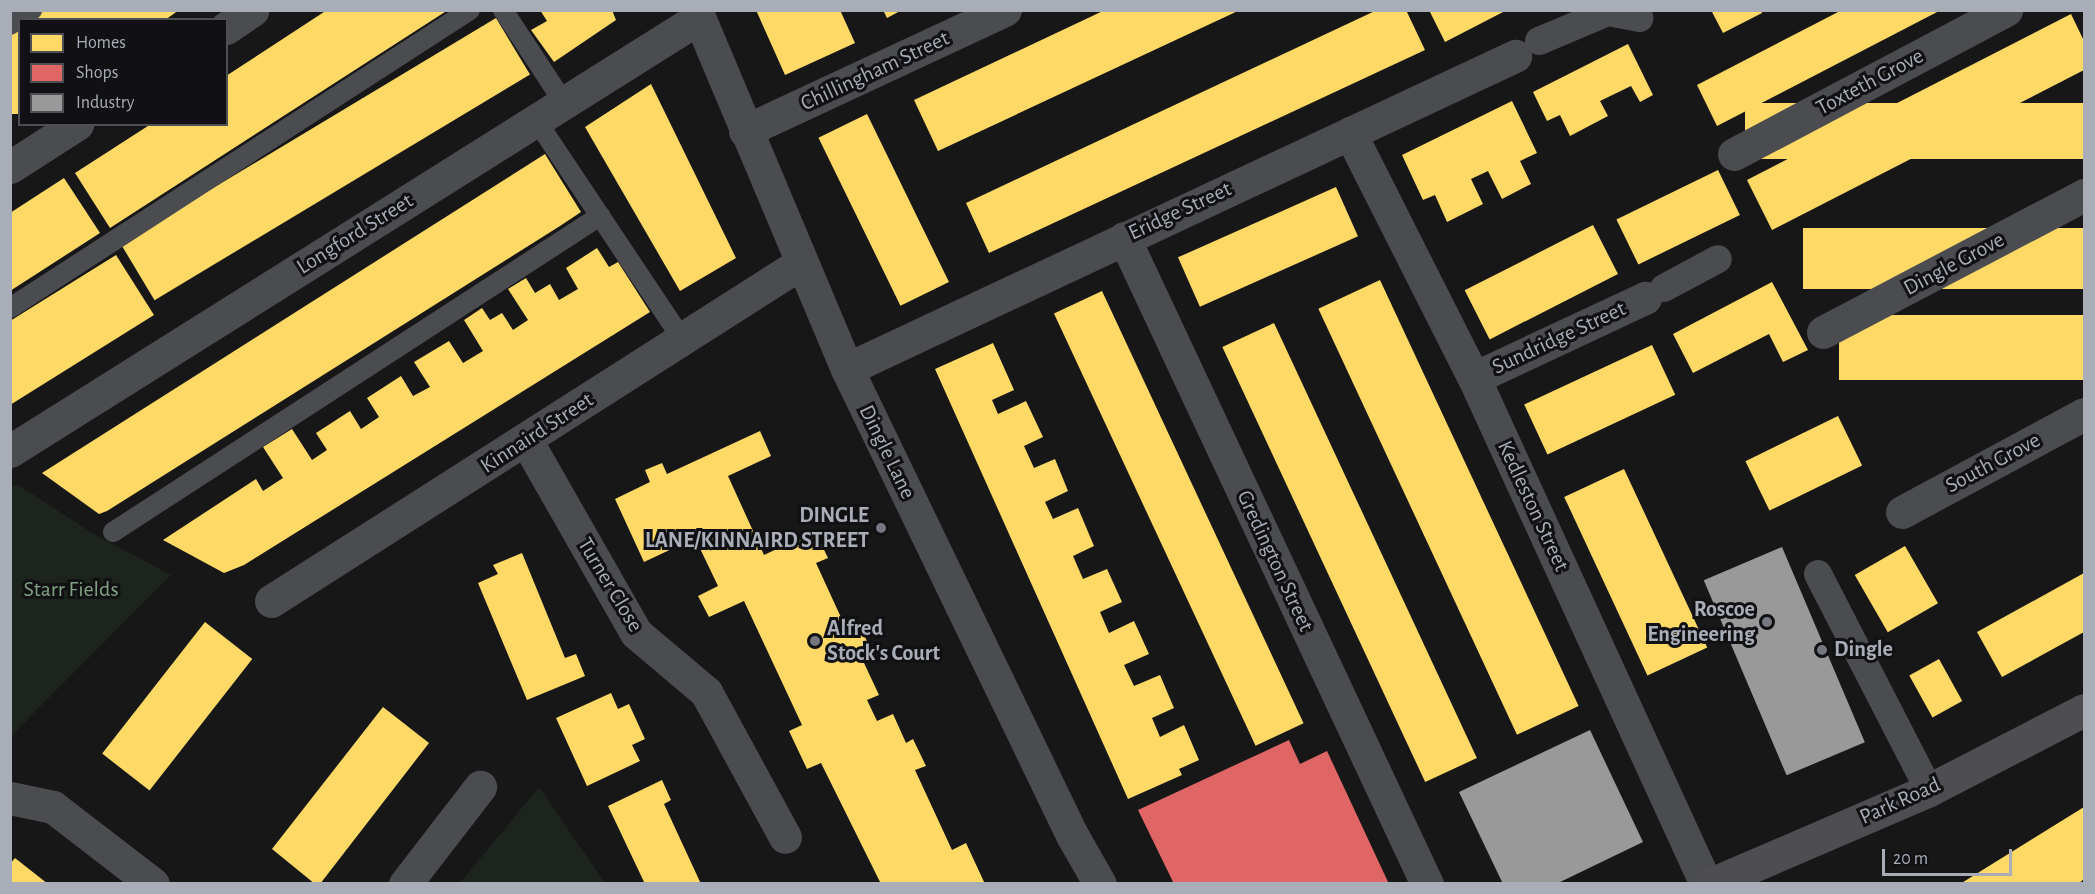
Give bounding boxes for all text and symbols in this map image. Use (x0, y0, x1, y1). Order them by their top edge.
legend (18, 18, 228, 126)
street label: Chillingham Street (797, 25, 953, 117)
text: Homes (76, 34, 126, 52)
street label: Toxteth Grove (1812, 43, 1928, 121)
text: Shops (76, 64, 118, 82)
text: Industry (76, 94, 135, 112)
street label: Eridge Street (1124, 176, 1236, 246)
street label: Longford Street (292, 188, 418, 280)
street label: Dingle Grove (1899, 226, 2009, 302)
street label: Sundridge Street (1488, 296, 1630, 380)
street label: Kinnaird Street (476, 387, 598, 479)
street label: Dingle Lane (853, 401, 921, 503)
street label: South Grove (1941, 427, 2045, 499)
street label: Kedleston Street (1491, 437, 1575, 575)
street label: Gredington Street (1231, 486, 1319, 636)
place label: DINGLE LANE/KINNAIRD STREET (645, 502, 869, 554)
marker: DINGLE LANE/KINNAIRD STREET (874, 521, 888, 535)
street label: Turner Close (572, 533, 648, 637)
park label: Starr Fields (23, 577, 119, 603)
place label: Roscoe Engineering (1647, 596, 1755, 648)
place label: Alfred Stock's Court (827, 615, 940, 666)
marker: Roscoe Engineering (1760, 615, 1774, 629)
marker: Alfred Stock's Court (808, 634, 822, 648)
place label: Dingle (1834, 637, 1893, 663)
marker: Dingle (1815, 643, 1829, 657)
street label: Park Road (1856, 772, 1944, 830)
scale bar (1885, 837, 2016, 875)
text: 20 m (1893, 850, 1928, 868)

